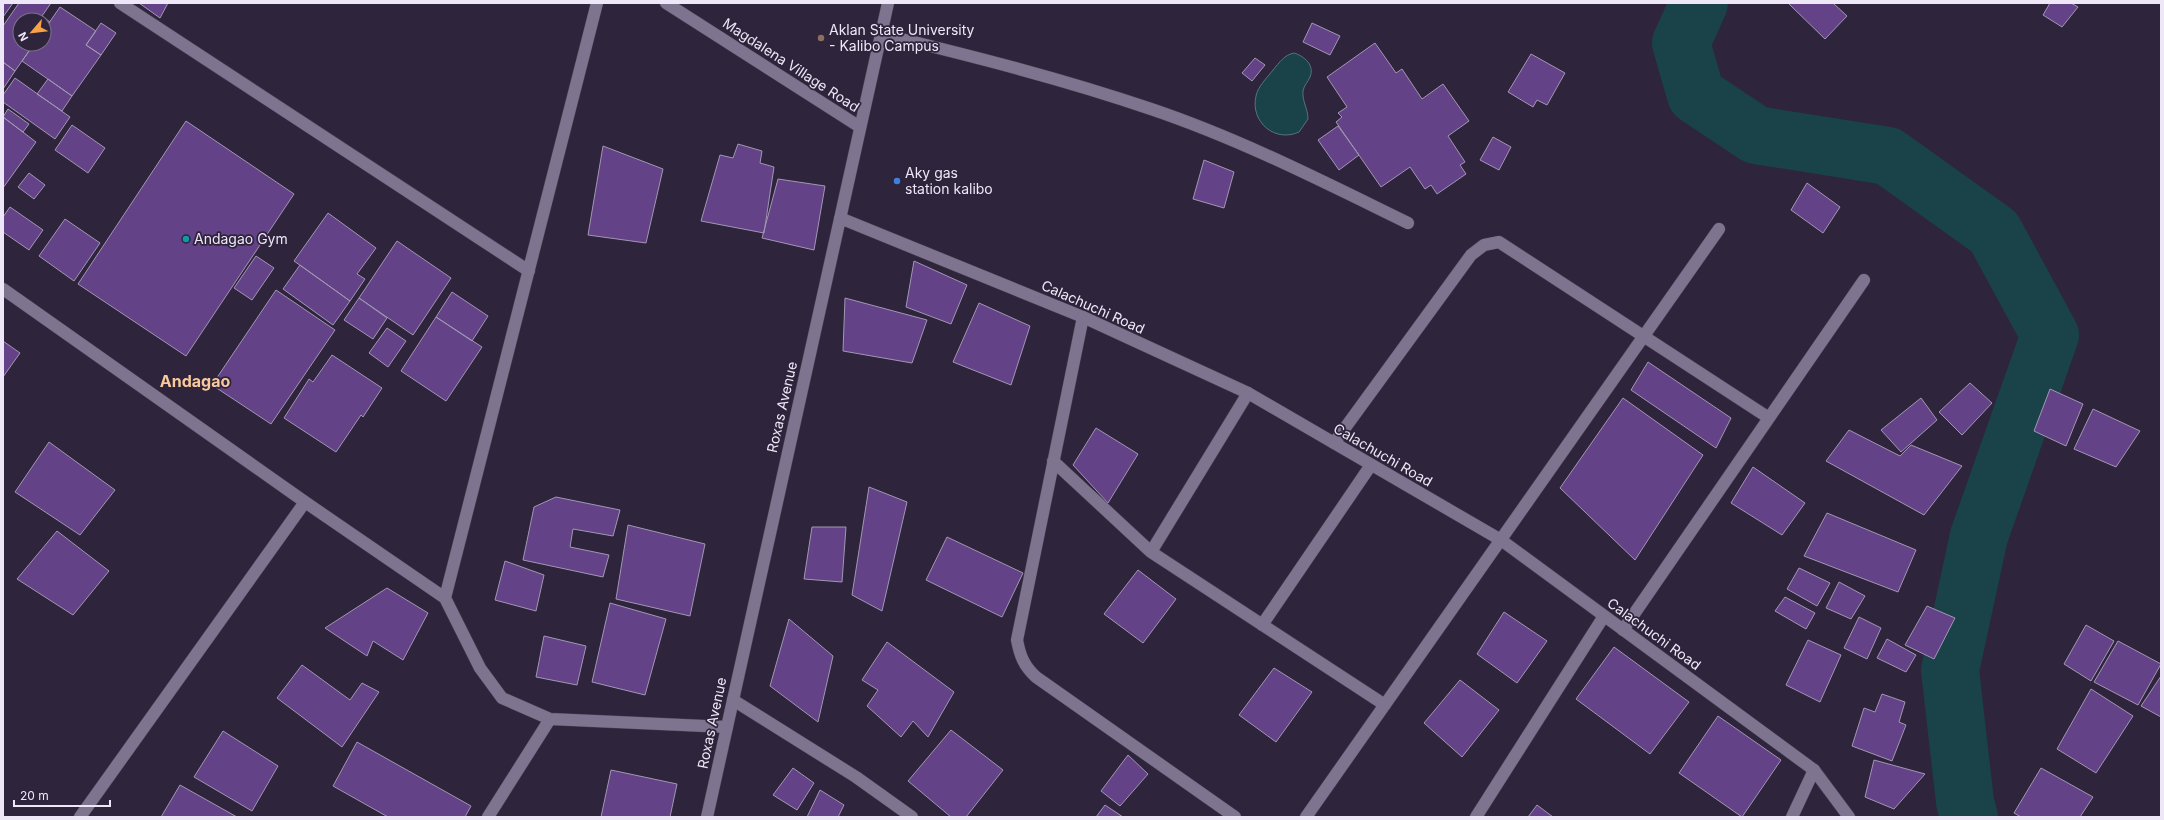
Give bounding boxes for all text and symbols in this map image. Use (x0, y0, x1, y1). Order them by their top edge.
north arrow (12, 12, 52, 52)
street label: Magdalena Village Road (720, 14, 863, 115)
place label: Aklan State University - Kalibo Campus (829, 21, 975, 54)
text: N (15, 30, 31, 44)
marker: Aklan State University - Kalibo Campus (816, 33, 826, 43)
place label: Aky gas station kalibo (905, 164, 993, 197)
marker: Aky gas station kalibo (892, 176, 902, 186)
place label: Andagao Gym (194, 230, 288, 247)
marker: Andagao Gym (181, 234, 191, 244)
street label: Calachuchi Road (1039, 276, 1147, 337)
street label: Roxas Avenue (763, 360, 800, 454)
district label: Andagao (160, 371, 230, 391)
street label: Calachuchi Road (1331, 419, 1436, 490)
street label: Calachuchi Road (1604, 594, 1704, 673)
street label: Roxas Avenue (694, 676, 729, 770)
scale bar (14, 782, 110, 808)
text: 20 m (20, 788, 49, 803)

